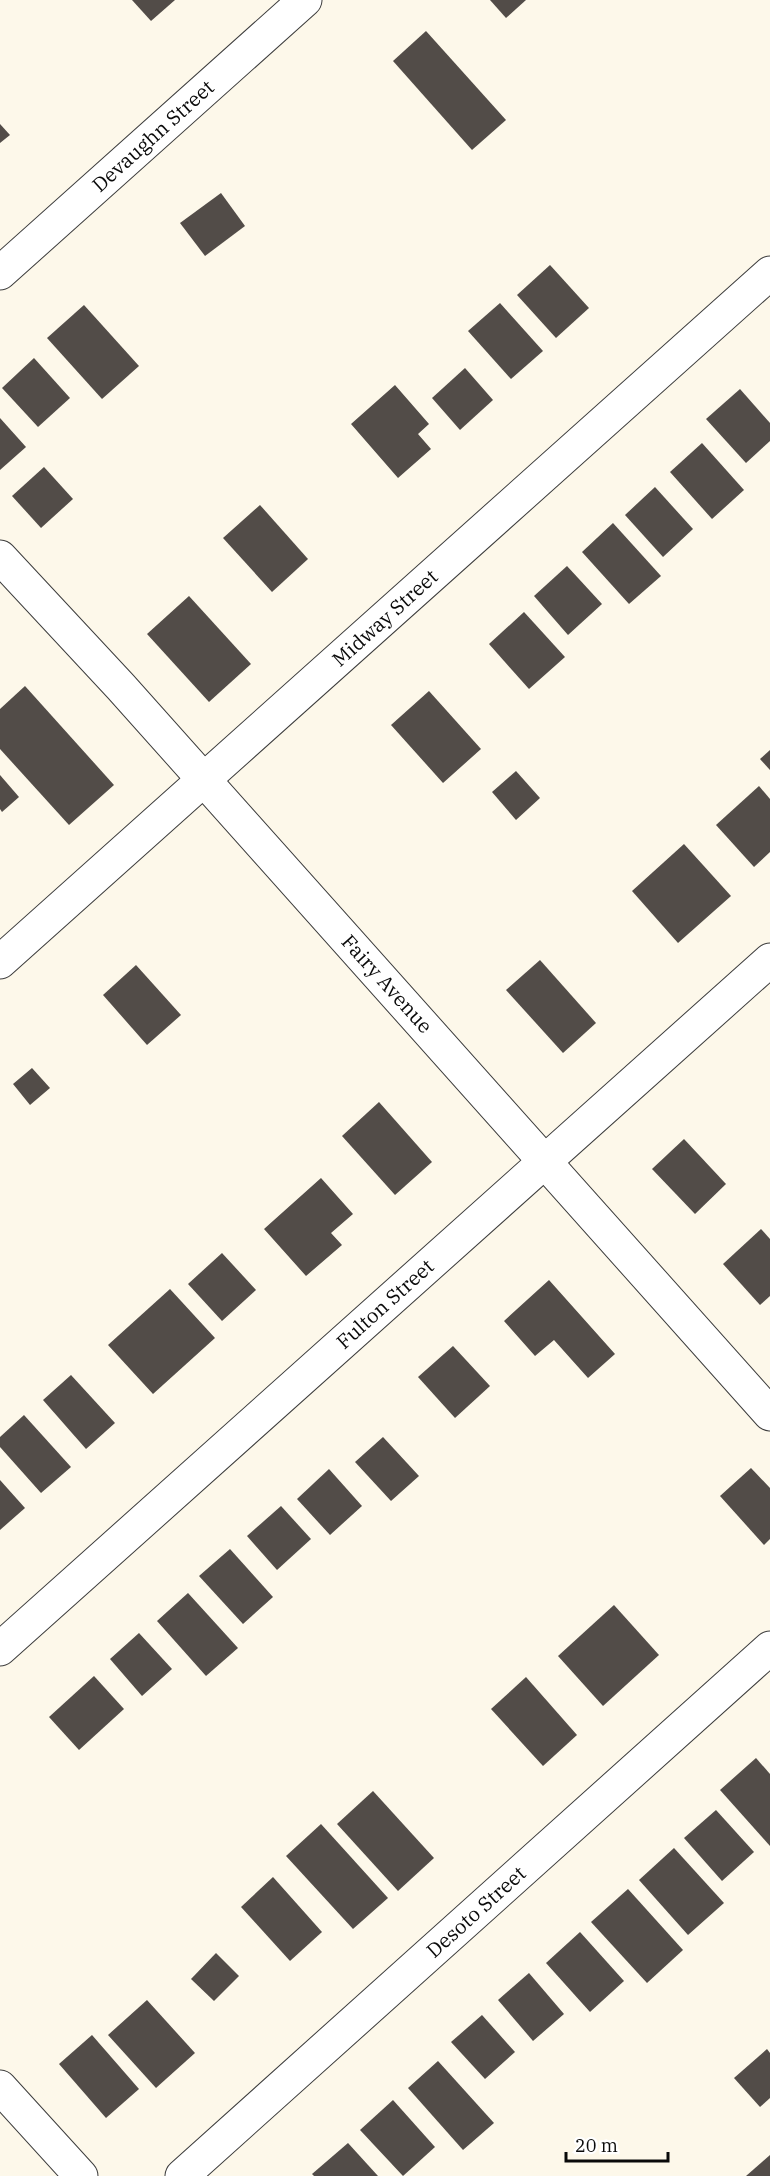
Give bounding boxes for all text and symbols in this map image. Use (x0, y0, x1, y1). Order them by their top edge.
street label: Devaughn Street (86, 74, 219, 198)
street label: Midway Street (326, 563, 443, 672)
street label: Fairy Avenue (336, 929, 439, 1039)
street label: Fulton Street (330, 1253, 439, 1355)
street label: Desoto Street (420, 1860, 531, 1963)
scale bar (566, 2125, 668, 2163)
text: 20 m (575, 2134, 618, 2157)

